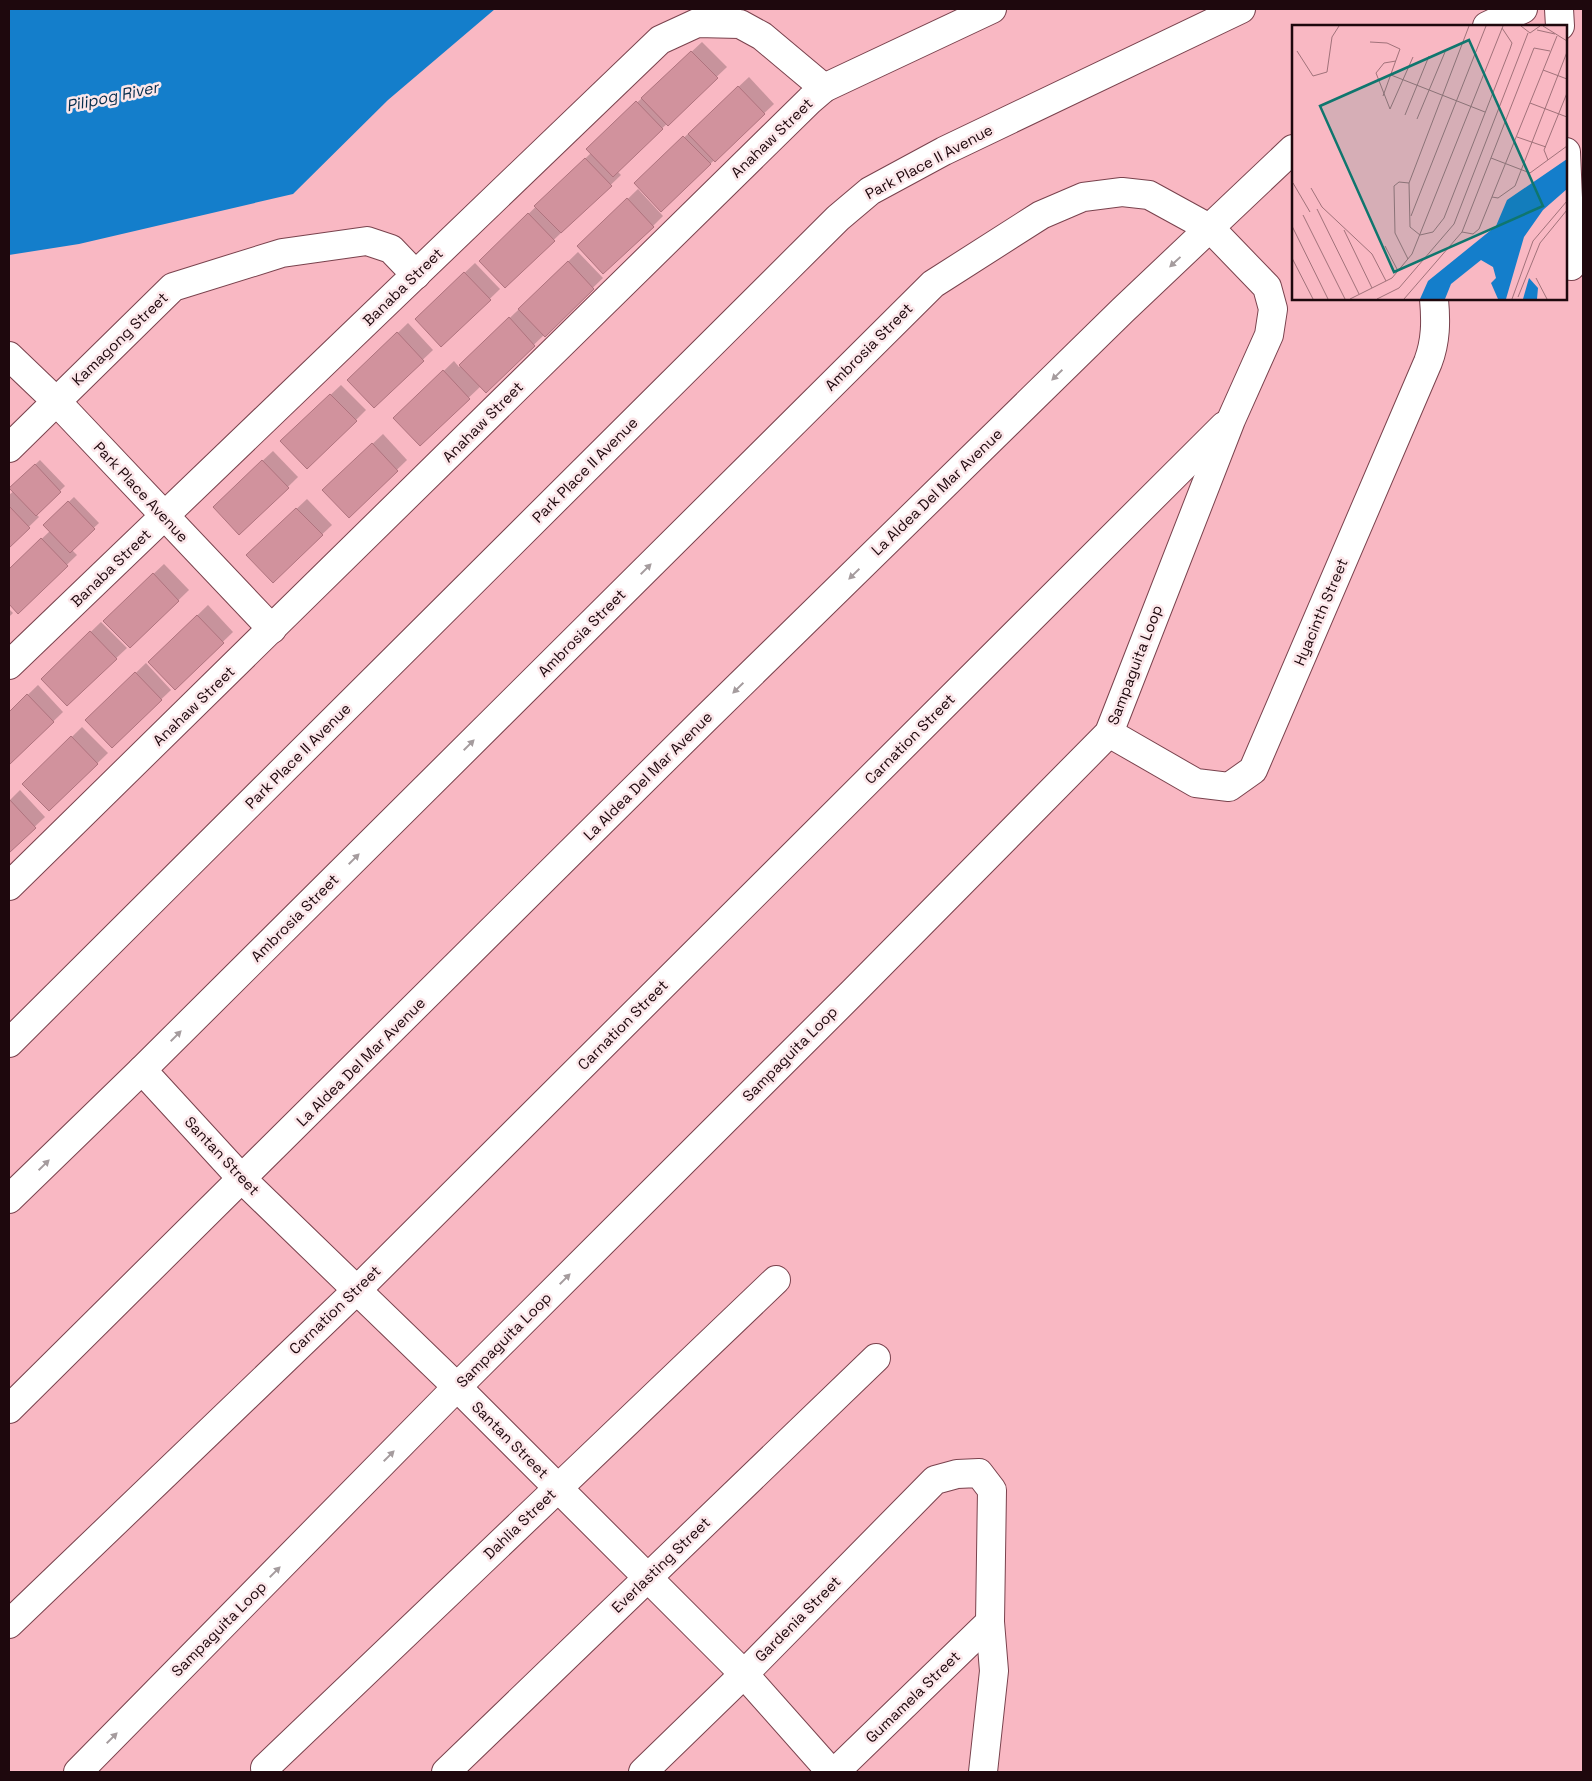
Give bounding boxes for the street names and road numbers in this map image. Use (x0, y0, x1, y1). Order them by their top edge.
street label: Anahaw Street (727, 94, 817, 182)
street label: Park Place II Avenue (862, 120, 996, 203)
street label: Banaba Street (359, 244, 447, 330)
street label: Kamagong Street (68, 288, 172, 389)
street label: Ambrosia Street (821, 299, 917, 395)
street label: Anahaw Street (438, 377, 527, 466)
street label: Park Place II Avenue (528, 413, 642, 527)
street label: La Aldea Del Mar Avenue (867, 424, 1006, 559)
street label: Park Place Avenue (90, 437, 193, 546)
street label: Banaba Street (67, 525, 155, 611)
street label: Hyacinth Street (1289, 555, 1352, 668)
street label: Ambrosia Street (534, 585, 630, 681)
street label: Sampaguita Loop (1103, 602, 1166, 727)
street label: Anahaw Street (149, 662, 239, 750)
street label: Carnation Street (861, 689, 959, 788)
street label: Park Place II Avenue (241, 699, 355, 813)
street label: La Aldea Del Mar Avenue (579, 707, 716, 844)
street label: Ambrosia Street (247, 870, 343, 966)
street label: Carnation Street (574, 975, 672, 1074)
street label: La Aldea Del Mar Avenue (292, 993, 429, 1130)
street label: Sampaguita Loop (738, 1002, 841, 1105)
street label: Santan Street (181, 1112, 264, 1199)
street label: Carnation Street (285, 1261, 384, 1358)
street label: Sampaguita Loop (452, 1288, 555, 1391)
street label: Santan Street (468, 1397, 553, 1482)
street label: Dahlia Street (479, 1484, 560, 1563)
street label: Everlasting Street (607, 1513, 714, 1617)
street label: Gardenia Street (751, 1572, 845, 1666)
street label: Sampaguita Loop (167, 1577, 270, 1680)
street label: Gumamela Street (861, 1647, 964, 1747)

